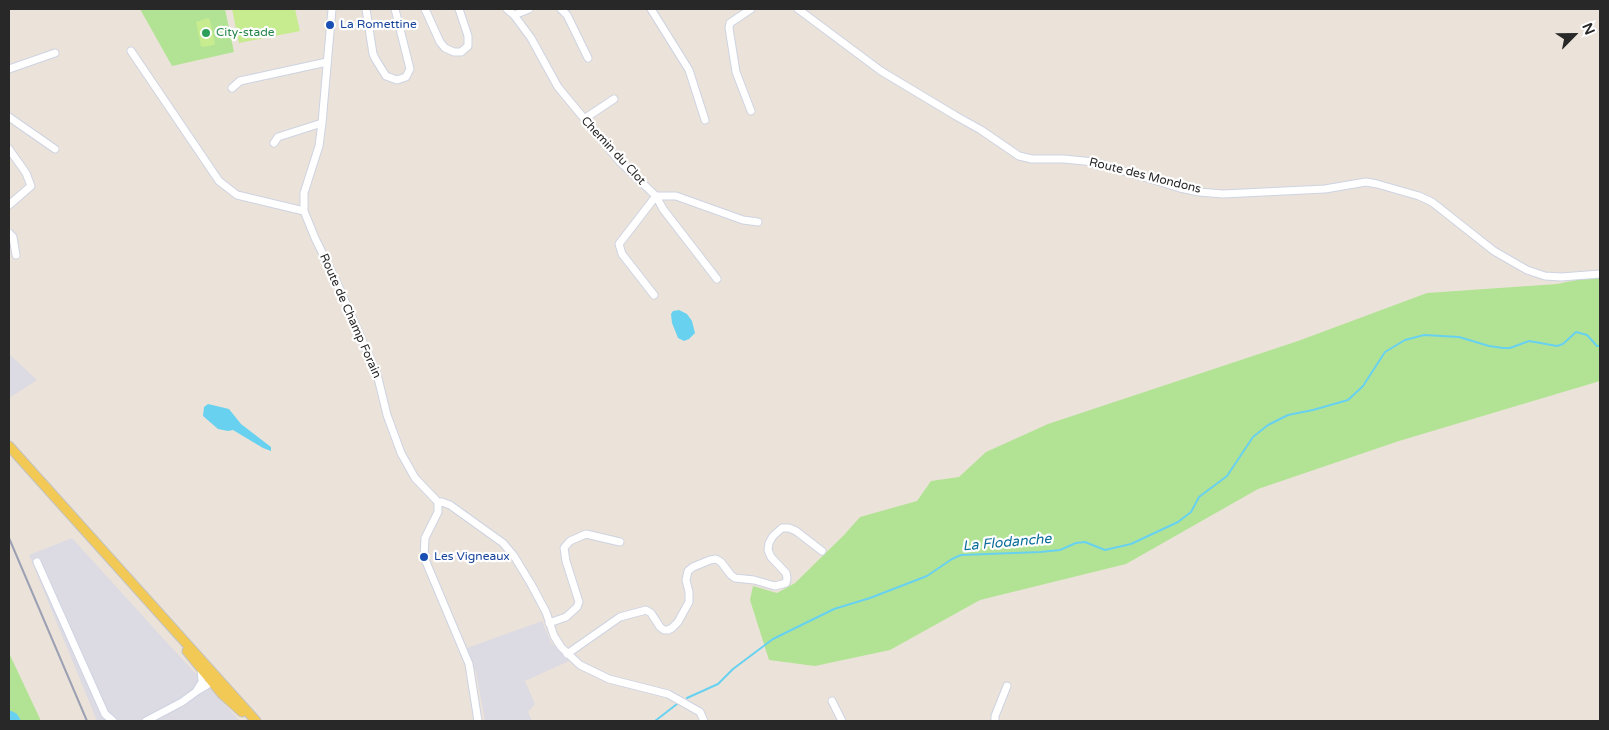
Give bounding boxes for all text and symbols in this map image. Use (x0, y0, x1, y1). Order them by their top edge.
north arrow (1549, 10, 1599, 60)
place label: La Romettine (340, 18, 417, 32)
marker: La Romettine (324, 19, 336, 31)
text: N (1578, 20, 1598, 37)
place label: City-stade (216, 26, 274, 40)
marker: City-stade (200, 27, 212, 39)
street label: Chemin du Clot (578, 114, 648, 188)
street label: Route des Mondons (1088, 155, 1202, 197)
street label: Route de Champ Forain (316, 251, 384, 381)
water label: La Flodanche (962, 531, 1052, 555)
place label: Les Vigneaux (434, 550, 510, 564)
marker: Les Vigneaux (418, 551, 430, 563)

